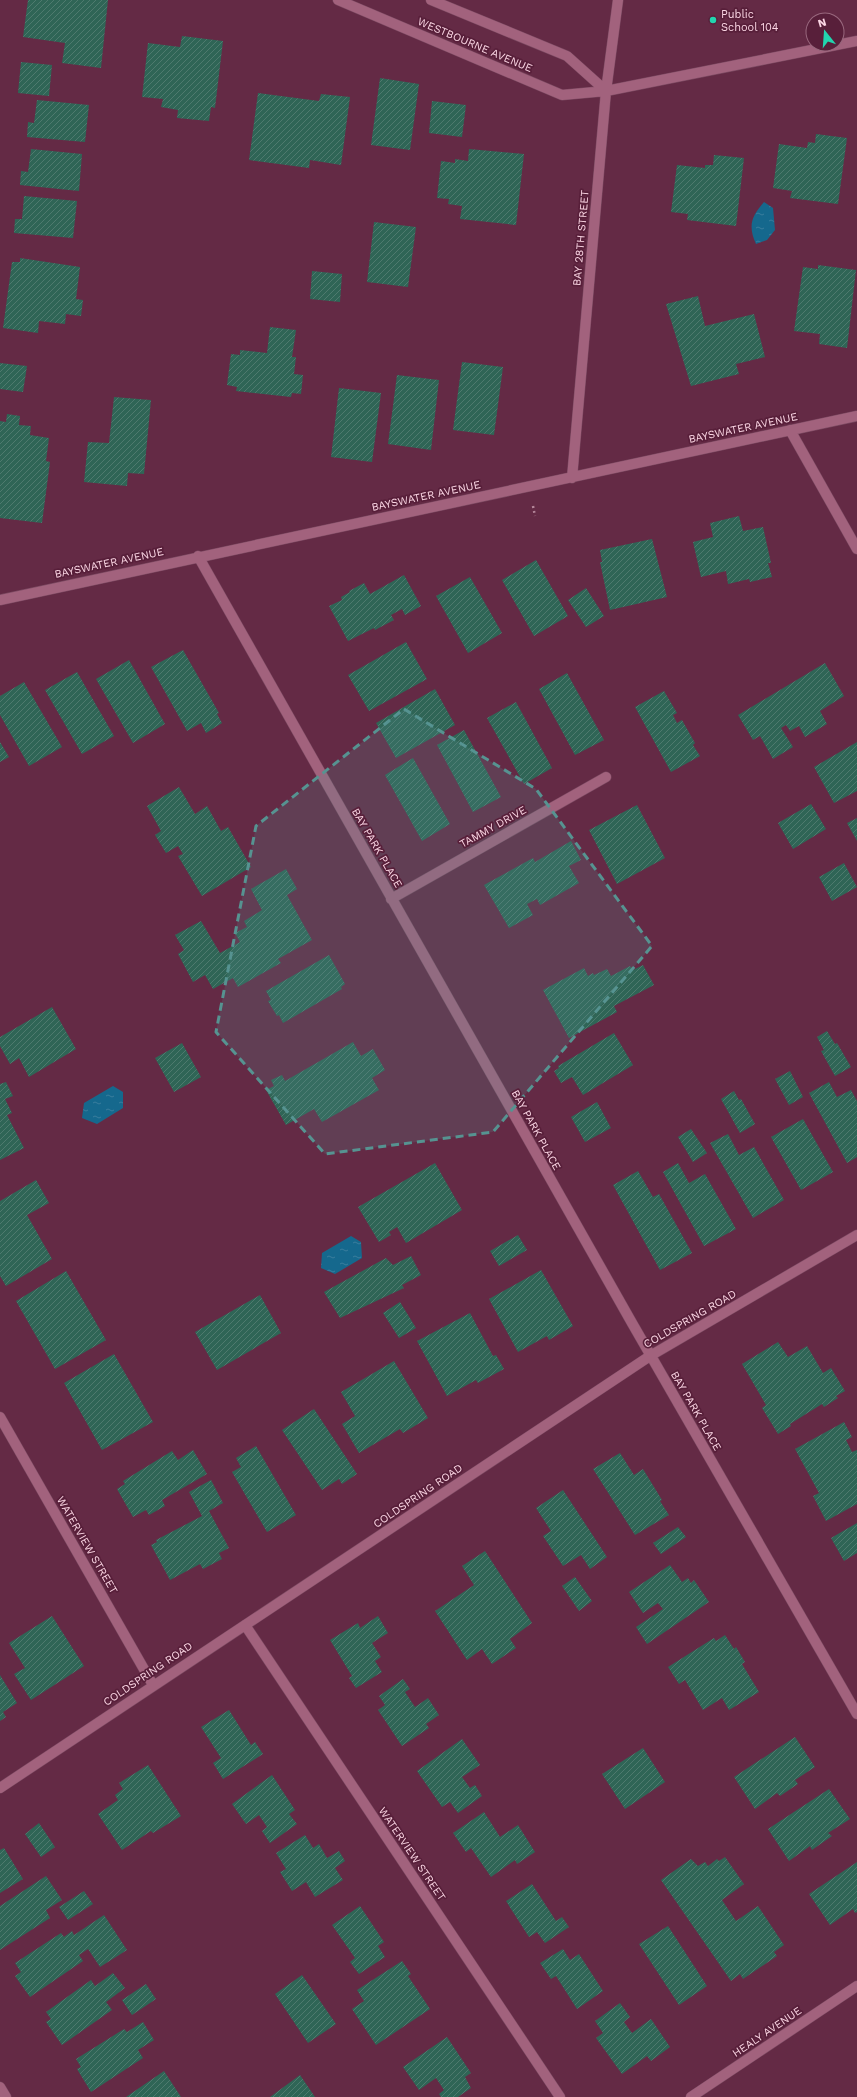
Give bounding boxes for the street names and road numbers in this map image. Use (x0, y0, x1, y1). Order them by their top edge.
street label: WESTBOURNE AVENUE (416, 15, 534, 75)
street label: BAY 28TH STREET (570, 189, 592, 286)
street label: BAYSWATER AVENUE (687, 410, 799, 446)
street label: BAYSWATER AVENUE (370, 478, 482, 514)
street label: BAYSWATER AVENUE (53, 545, 165, 581)
street label: TAMMY DRIVE (458, 803, 528, 851)
street label: BAY PARK PLACE (349, 806, 405, 890)
street label: BAY PARK PLACE (509, 1088, 563, 1172)
street label: COLDSPRING ROAD (641, 1287, 739, 1351)
street label: BAY PARK PLACE (668, 1369, 724, 1453)
street label: COLDSPRING ROAD (371, 1461, 465, 1531)
street label: WATERVIEW STREET (54, 1494, 120, 1596)
street label: COLDSPRING ROAD (101, 1639, 195, 1709)
street label: WATERVIEW STREET (376, 1805, 448, 1904)
street label: HEALY AVENUE (730, 2004, 804, 2060)

